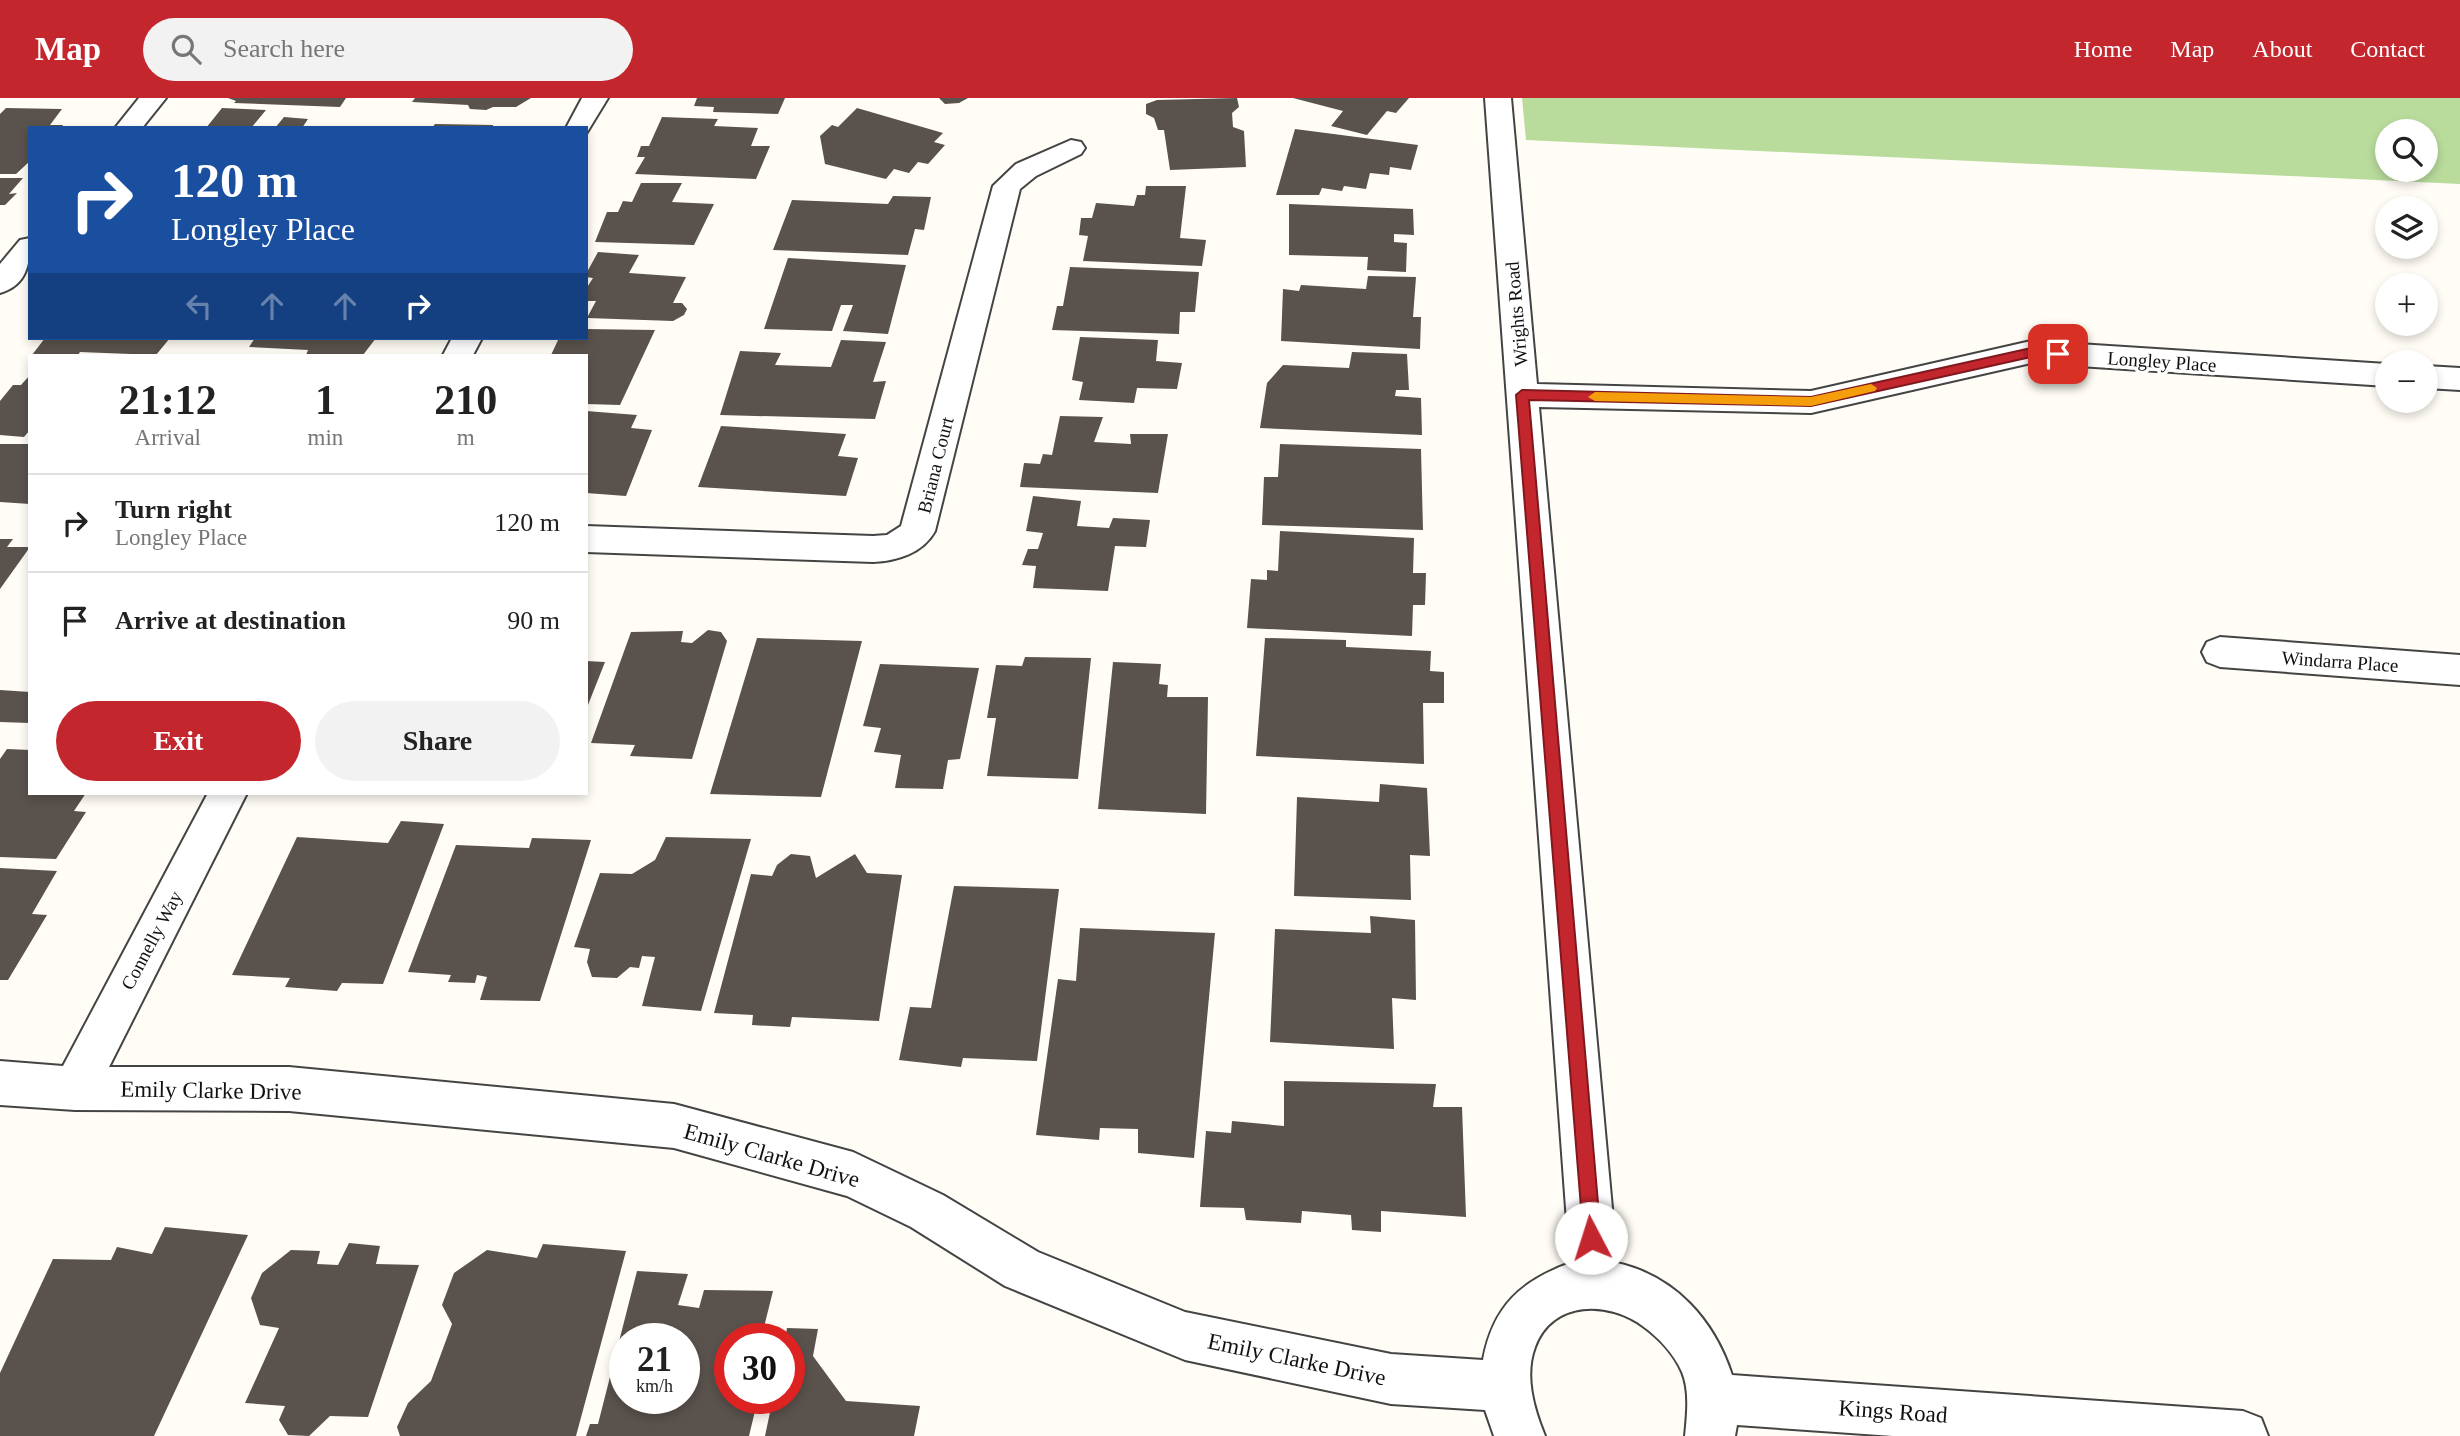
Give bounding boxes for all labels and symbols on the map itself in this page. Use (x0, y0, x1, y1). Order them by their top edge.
street label: Wrights Road (1501, 260, 1532, 367)
pin (2028, 324, 2088, 384)
street label: Longley Place (2107, 347, 2217, 376)
street label: Briana Court (913, 414, 958, 516)
street label: Windarra Place (2281, 647, 2399, 676)
street label: Connelly Way (117, 887, 186, 993)
street label: Emily Clarke Drive (120, 1076, 302, 1105)
street label: Emily Clarke Drive (681, 1118, 862, 1192)
position arrow (1554, 1201, 1628, 1275)
speed limit sign: 30 (714, 1323, 805, 1414)
street label: Emily Clarke Drive (1206, 1328, 1388, 1391)
street label: Kings Road (1838, 1395, 1949, 1428)

